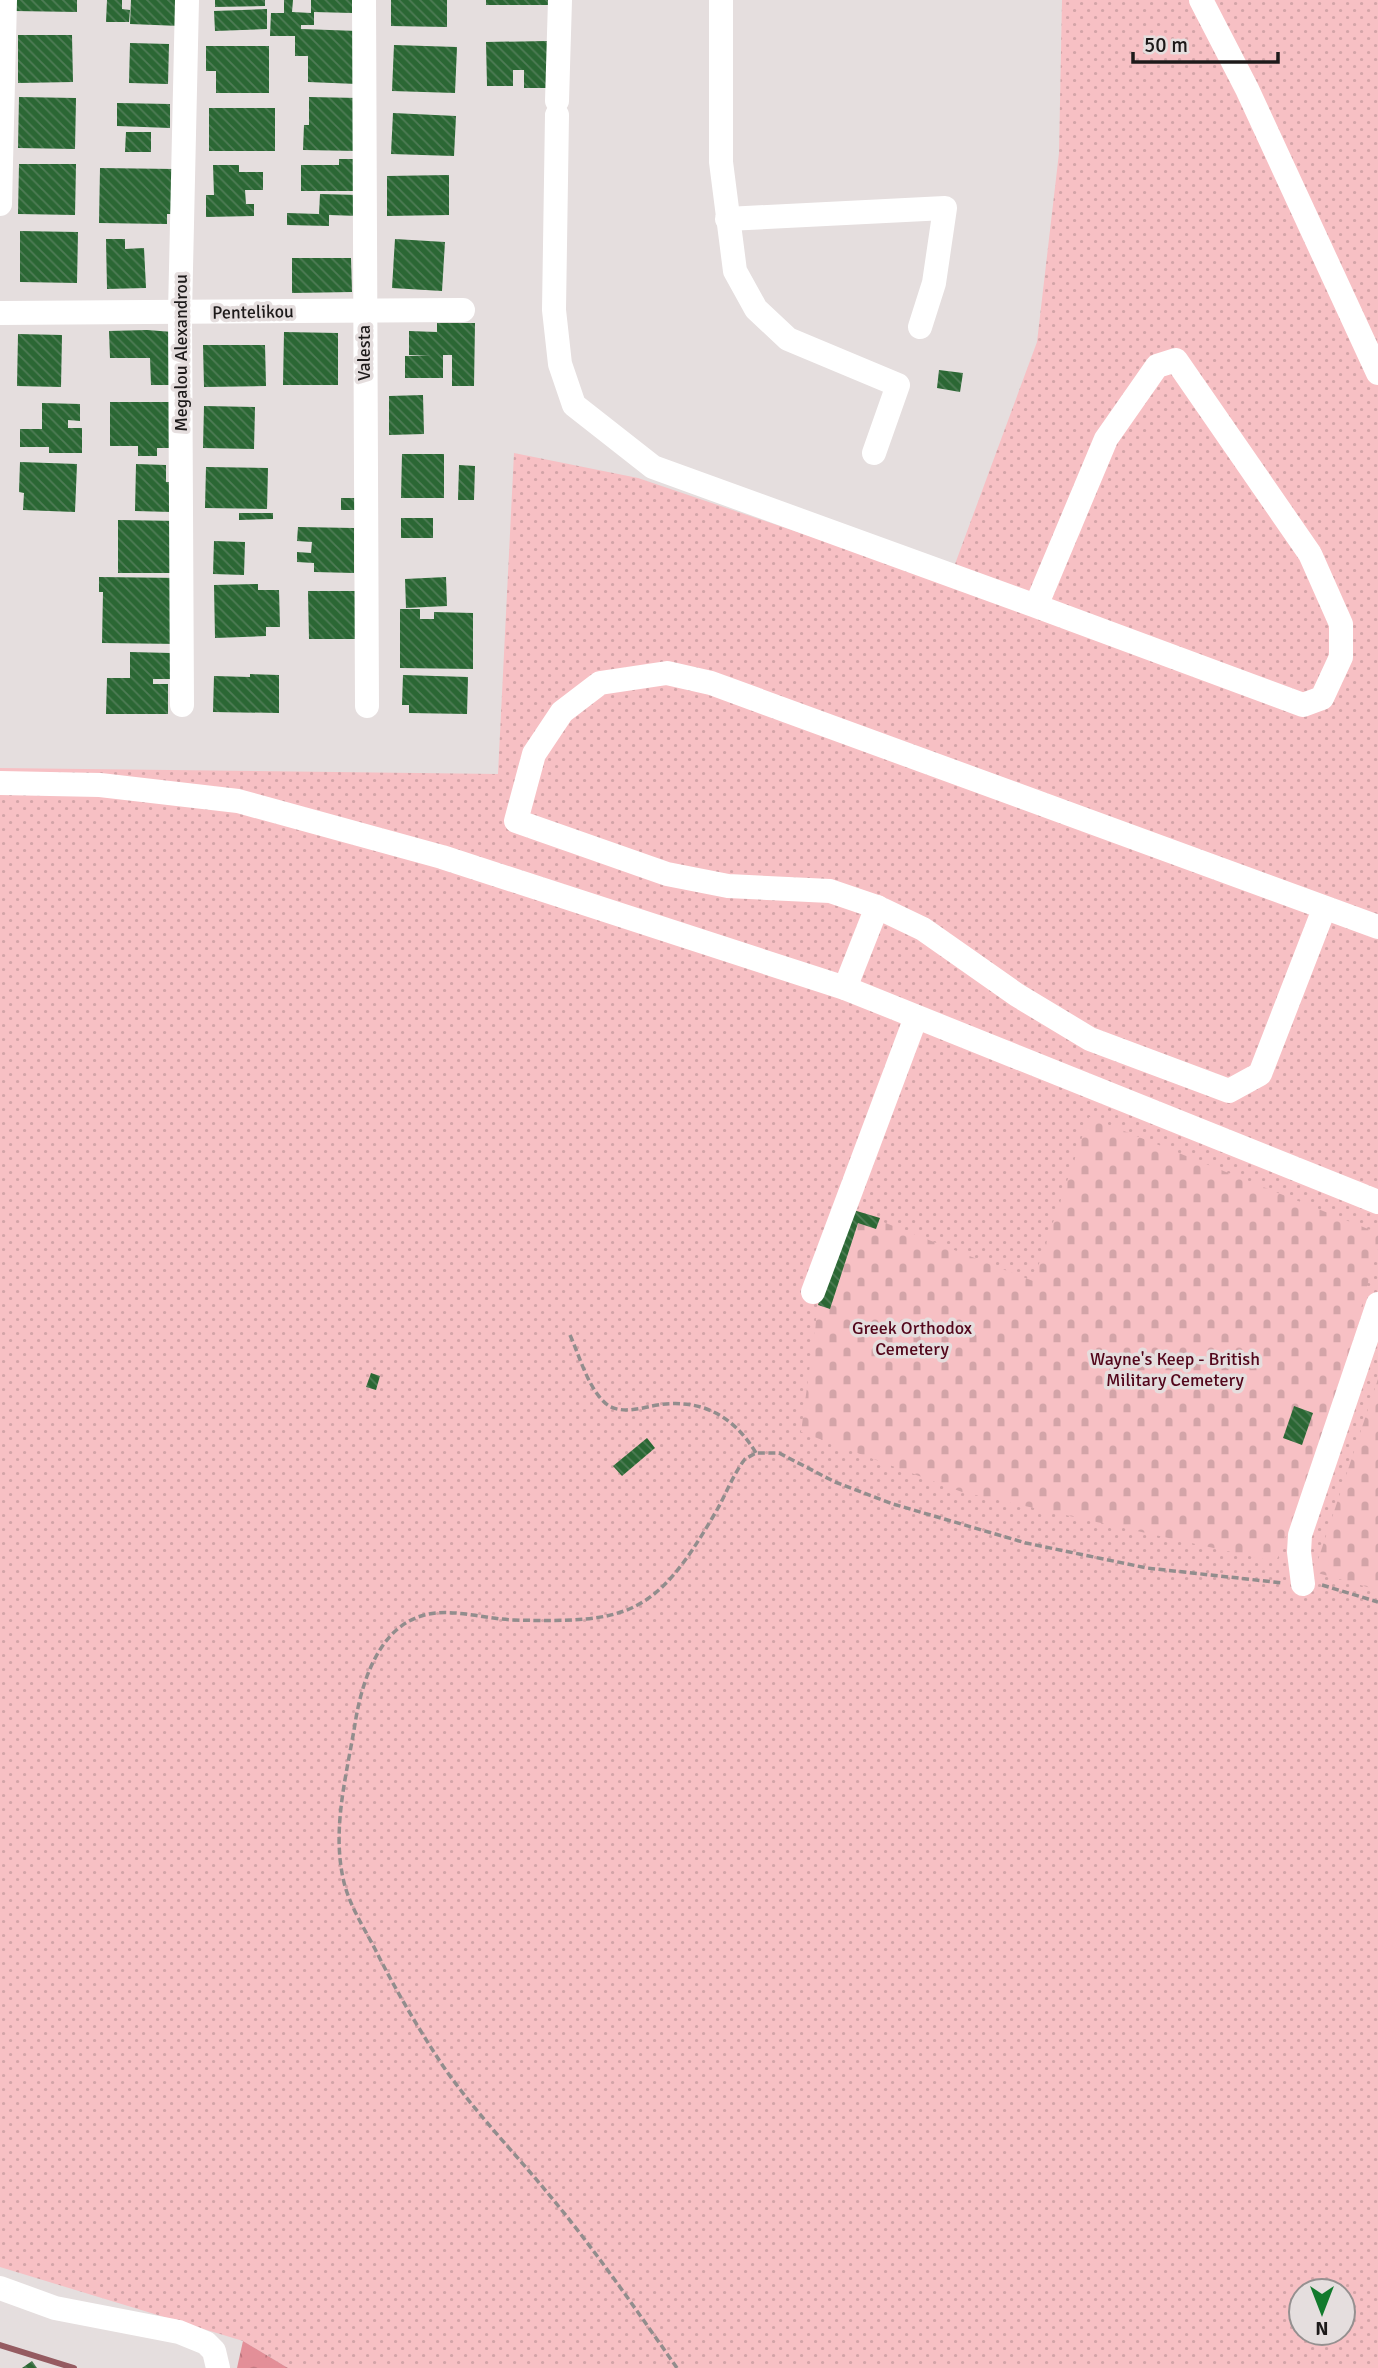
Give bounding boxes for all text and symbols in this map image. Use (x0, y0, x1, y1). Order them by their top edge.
scale bar (1133, 21, 1278, 65)
text: 50 m (1144, 32, 1188, 58)
street label: Megalou Alexandrou (170, 274, 192, 432)
street label: Pentelikou (212, 300, 294, 324)
street label: Valesta (353, 325, 375, 381)
park label: Greek Orthodox Cemetery (852, 1317, 973, 1360)
park label: Wayne's Keep - British Military Cemetery (1090, 1348, 1260, 1391)
north arrow (1287, 2277, 1357, 2347)
text: N (1315, 2316, 1329, 2340)

